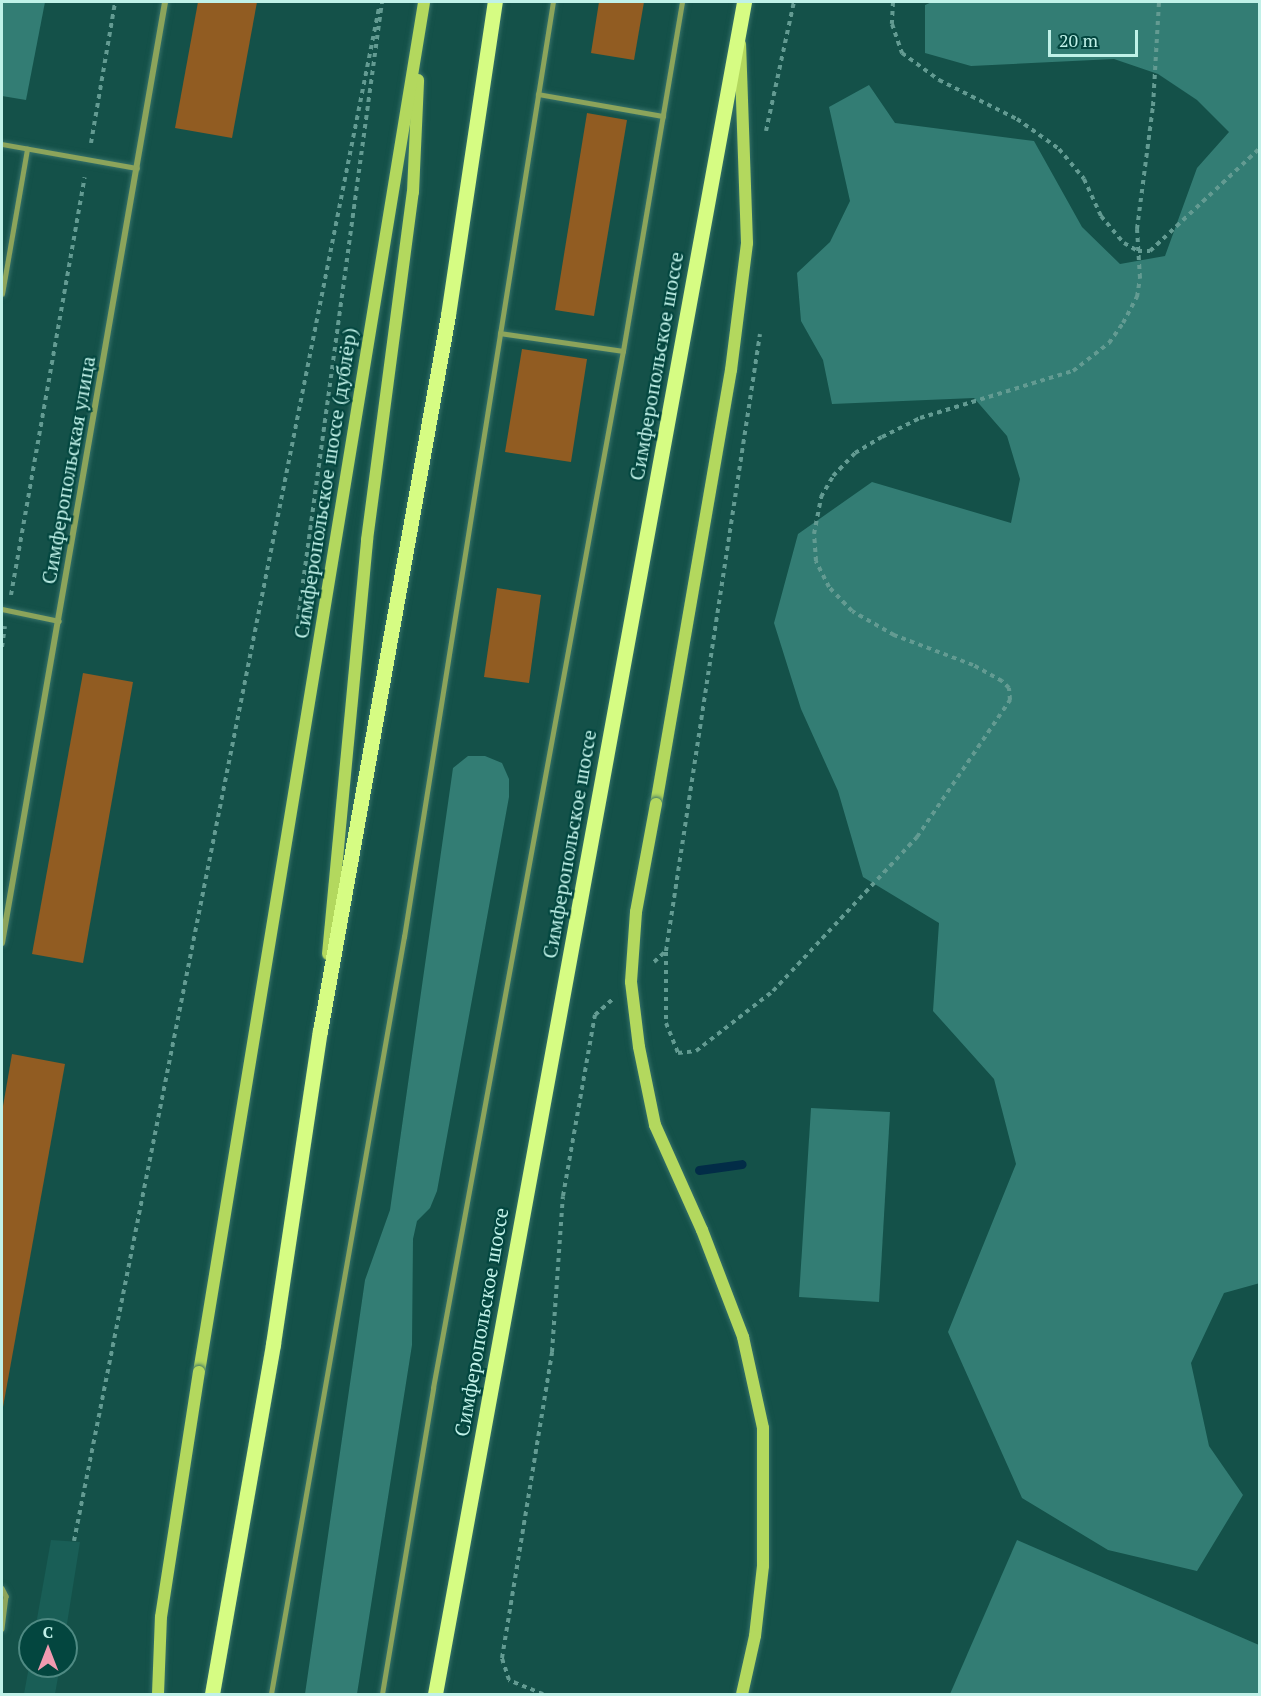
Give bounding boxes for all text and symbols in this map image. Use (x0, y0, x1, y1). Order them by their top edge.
scale bar (1051, 18, 1141, 56)
text: 20 m (1059, 28, 1098, 52)
street label: Симферопольское шоссе (624, 250, 688, 482)
street label: Симферопольское шоссе (дублёр) (289, 326, 361, 640)
street label: Симферопольская улица (36, 354, 100, 586)
street label: Симферопольское шоссе (537, 728, 601, 960)
street label: Симферопольское шоссе (449, 1206, 513, 1438)
north arrow (18, 1618, 78, 1678)
text: С (43, 1621, 53, 1643)

